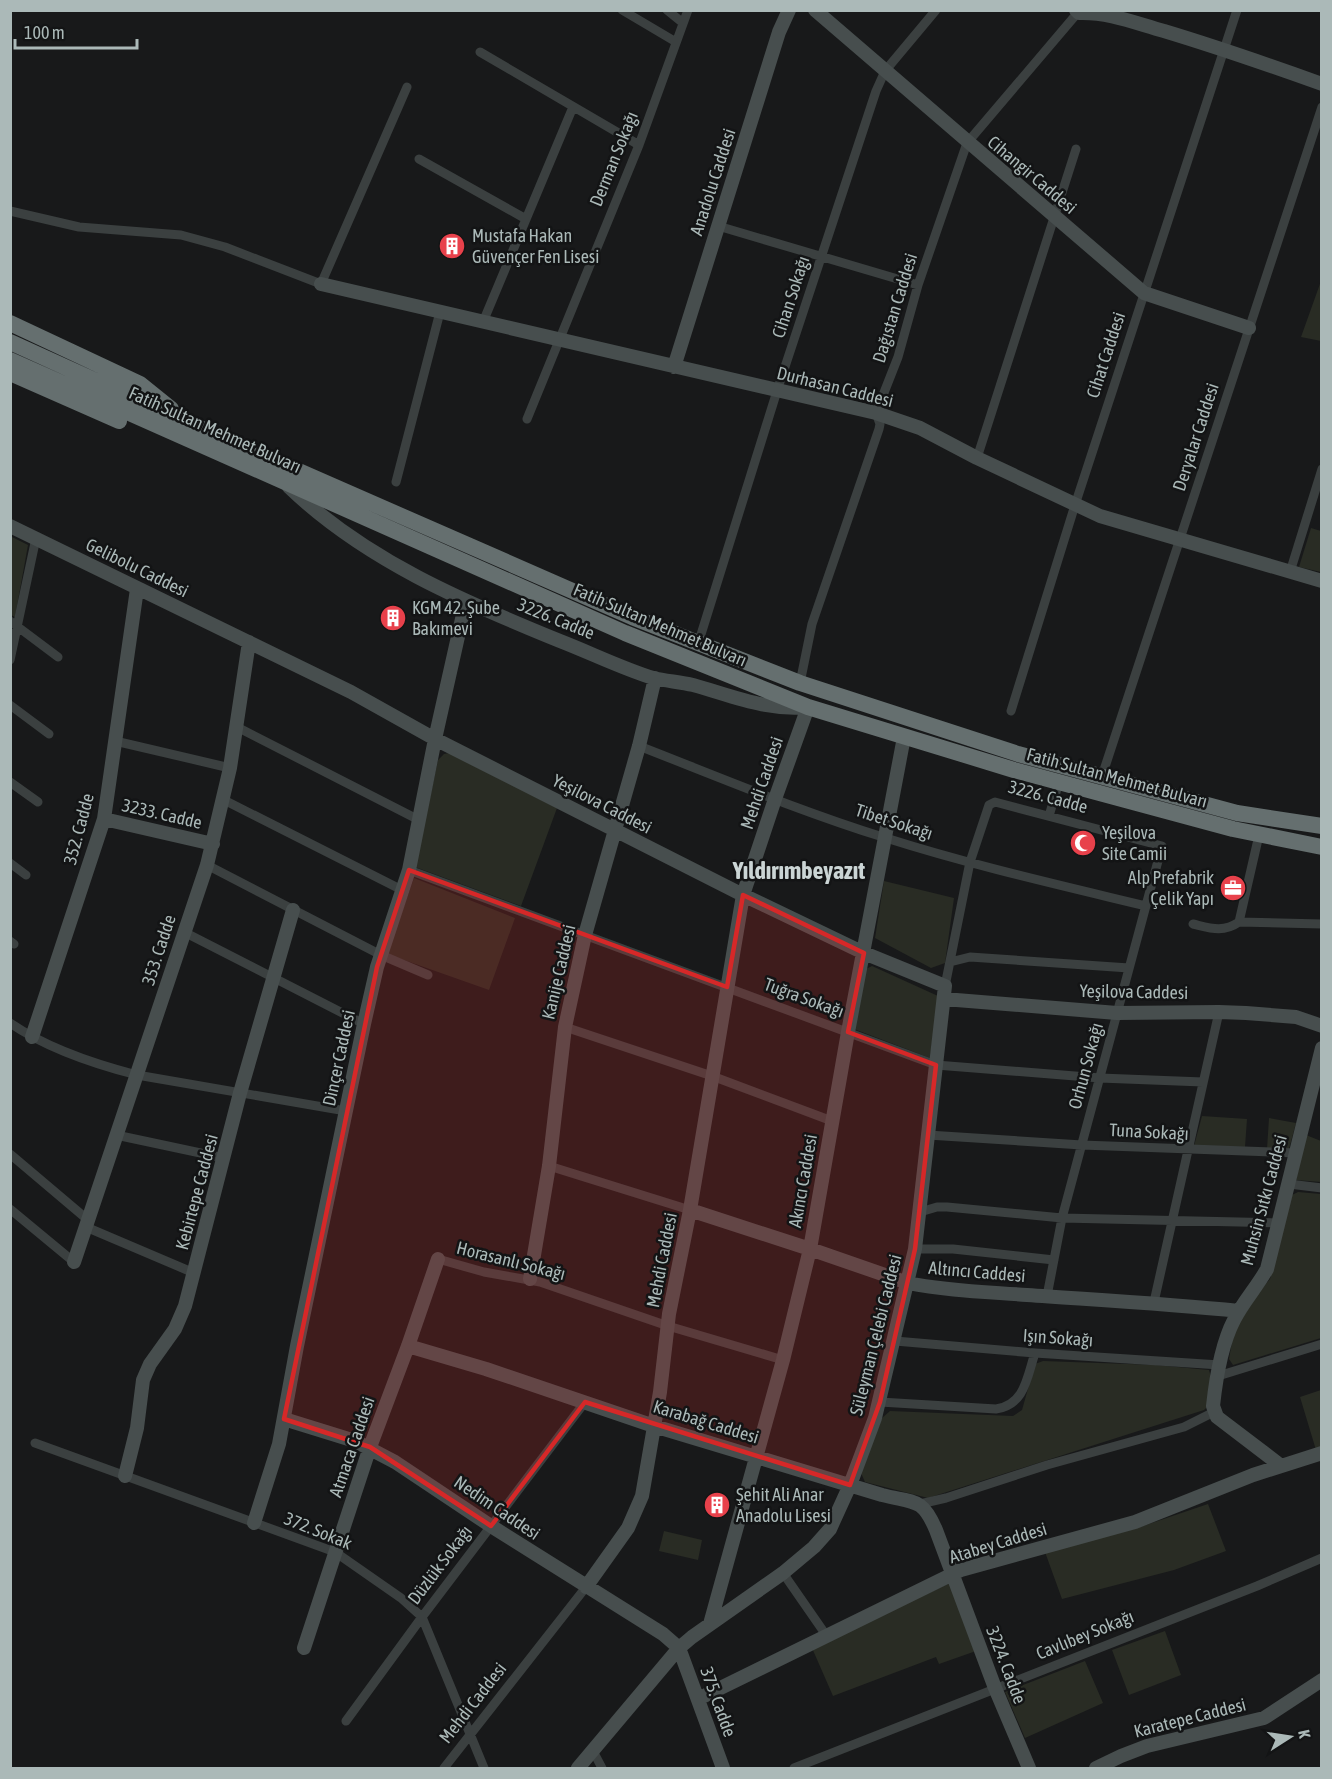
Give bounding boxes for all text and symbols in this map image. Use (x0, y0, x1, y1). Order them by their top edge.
scale bar (15, 12, 136, 50)
text: 100 m (24, 22, 65, 43)
street label: Derman Sokağı (585, 108, 642, 209)
street label: Anadolu Caddesi (685, 126, 740, 238)
street label: Cihangir Caddesi (983, 131, 1081, 218)
place label: Mustafa Hakan Güvençer Fen Lisesi (472, 225, 599, 267)
building icon: Mustafa Hakan Güvençer Fen Lisesi (437, 231, 467, 261)
street label: Dağıstan Caddesi (868, 250, 921, 365)
street label: Cihan Sokağı (767, 253, 814, 340)
street label: Cihat Caddesi (1082, 309, 1129, 401)
street label: Durhasan Caddesi (775, 362, 896, 411)
street label: Deryalar Caddesi (1168, 380, 1223, 493)
street label: Fatih Sultan Mehmet Bulvarı (126, 382, 305, 477)
street label: Gelibolu Caddesi (82, 534, 192, 601)
street label: Fatih Sultan Mehmet Bulvarı (570, 578, 750, 671)
street label: 3226. Cadde (515, 594, 598, 643)
place label: KGM 42. Şube Bakımevi (412, 597, 500, 639)
building icon: KGM 42. Şube Bakımevi (378, 603, 408, 633)
street label: Mehdi Caddesi (736, 734, 787, 832)
street label: Fatih Sultan Mehmet Bulvarı (1024, 743, 1210, 812)
street label: Yeşilova Caddesi (549, 770, 655, 838)
street label: 3226. Cadde (1006, 776, 1090, 817)
street label: 352. Cadde (59, 791, 98, 867)
street label: 3233. Cadde (120, 794, 204, 833)
street label: Tibet Sokağı (853, 799, 936, 844)
place label: Yeşilova Site Camii (1102, 822, 1167, 864)
mosque icon: Yeşilova Site Camii (1068, 828, 1098, 858)
district label: Yıldırımbeyazıt (732, 857, 865, 884)
place label: Alp Prefabrik Çelik Yapı (1128, 867, 1214, 909)
office icon: Alp Prefabrik Çelik Yapı (1218, 873, 1248, 903)
street label: 353. Cadde (137, 912, 180, 988)
street label: Kanije Caddesi (537, 922, 580, 1021)
street label: Tuğra Sokağı (761, 973, 847, 1022)
street label: Yeşilova Caddesi (1079, 980, 1189, 1003)
street label: Dinçer Caddesi (318, 1008, 359, 1108)
street label: Orhun Sokağı (1064, 1020, 1107, 1111)
street label: Tuna Sokağı (1109, 1119, 1189, 1144)
street label: Kebirtepe Caddesi (171, 1132, 222, 1252)
street label: Muhsin Sıtkı Caddesi (1236, 1132, 1291, 1267)
street label: Akıncı Caddesi (784, 1133, 821, 1229)
street label: Mehdi Caddesi (642, 1211, 681, 1309)
street label: Horasanlı Sokağı (455, 1237, 568, 1284)
street label: Süleyman Çelebi Caddesi (845, 1252, 906, 1418)
street label: Altıncı Caddesi (928, 1257, 1026, 1286)
street label: Işın Sokağı (1022, 1325, 1094, 1350)
street label: Atmaca Caddesi (325, 1394, 379, 1500)
street label: Karabağ Caddesi (651, 1395, 762, 1448)
street label: Nedim Caddesi (450, 1471, 544, 1544)
place label: Şehit Ali Anar Anadolu Lisesi (736, 1484, 831, 1526)
building icon: Şehit Ali Anar Anadolu Lisesi (702, 1490, 732, 1520)
street label: 372. Sokak (281, 1507, 355, 1554)
street label: Atabey Caddesi (946, 1518, 1049, 1567)
street label: Düzlük Sokağı (403, 1521, 476, 1608)
street label: Cavlıbey Sokağı (1033, 1605, 1137, 1664)
street label: 3224. Cadde (982, 1623, 1031, 1706)
street label: Mehdi Caddesi (435, 1658, 511, 1747)
street label: 375. Cadde (696, 1664, 741, 1740)
street label: Karatepe Caddesi (1132, 1693, 1248, 1742)
north arrow (1260, 1707, 1320, 1767)
text: K (1295, 1728, 1314, 1740)

